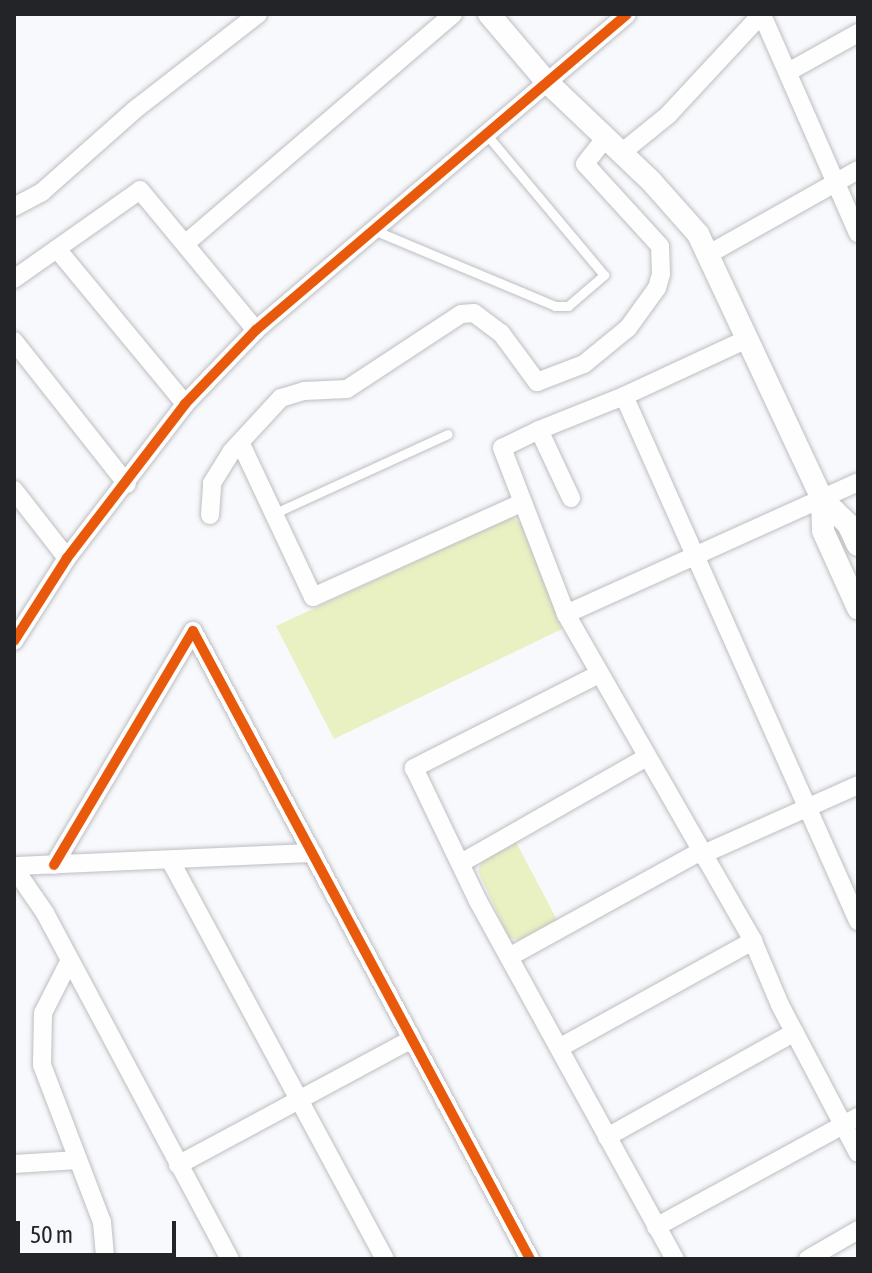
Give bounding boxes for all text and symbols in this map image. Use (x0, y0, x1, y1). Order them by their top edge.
scale bar (20, 1205, 180, 1255)
text: 50 m (30, 1221, 73, 1248)

